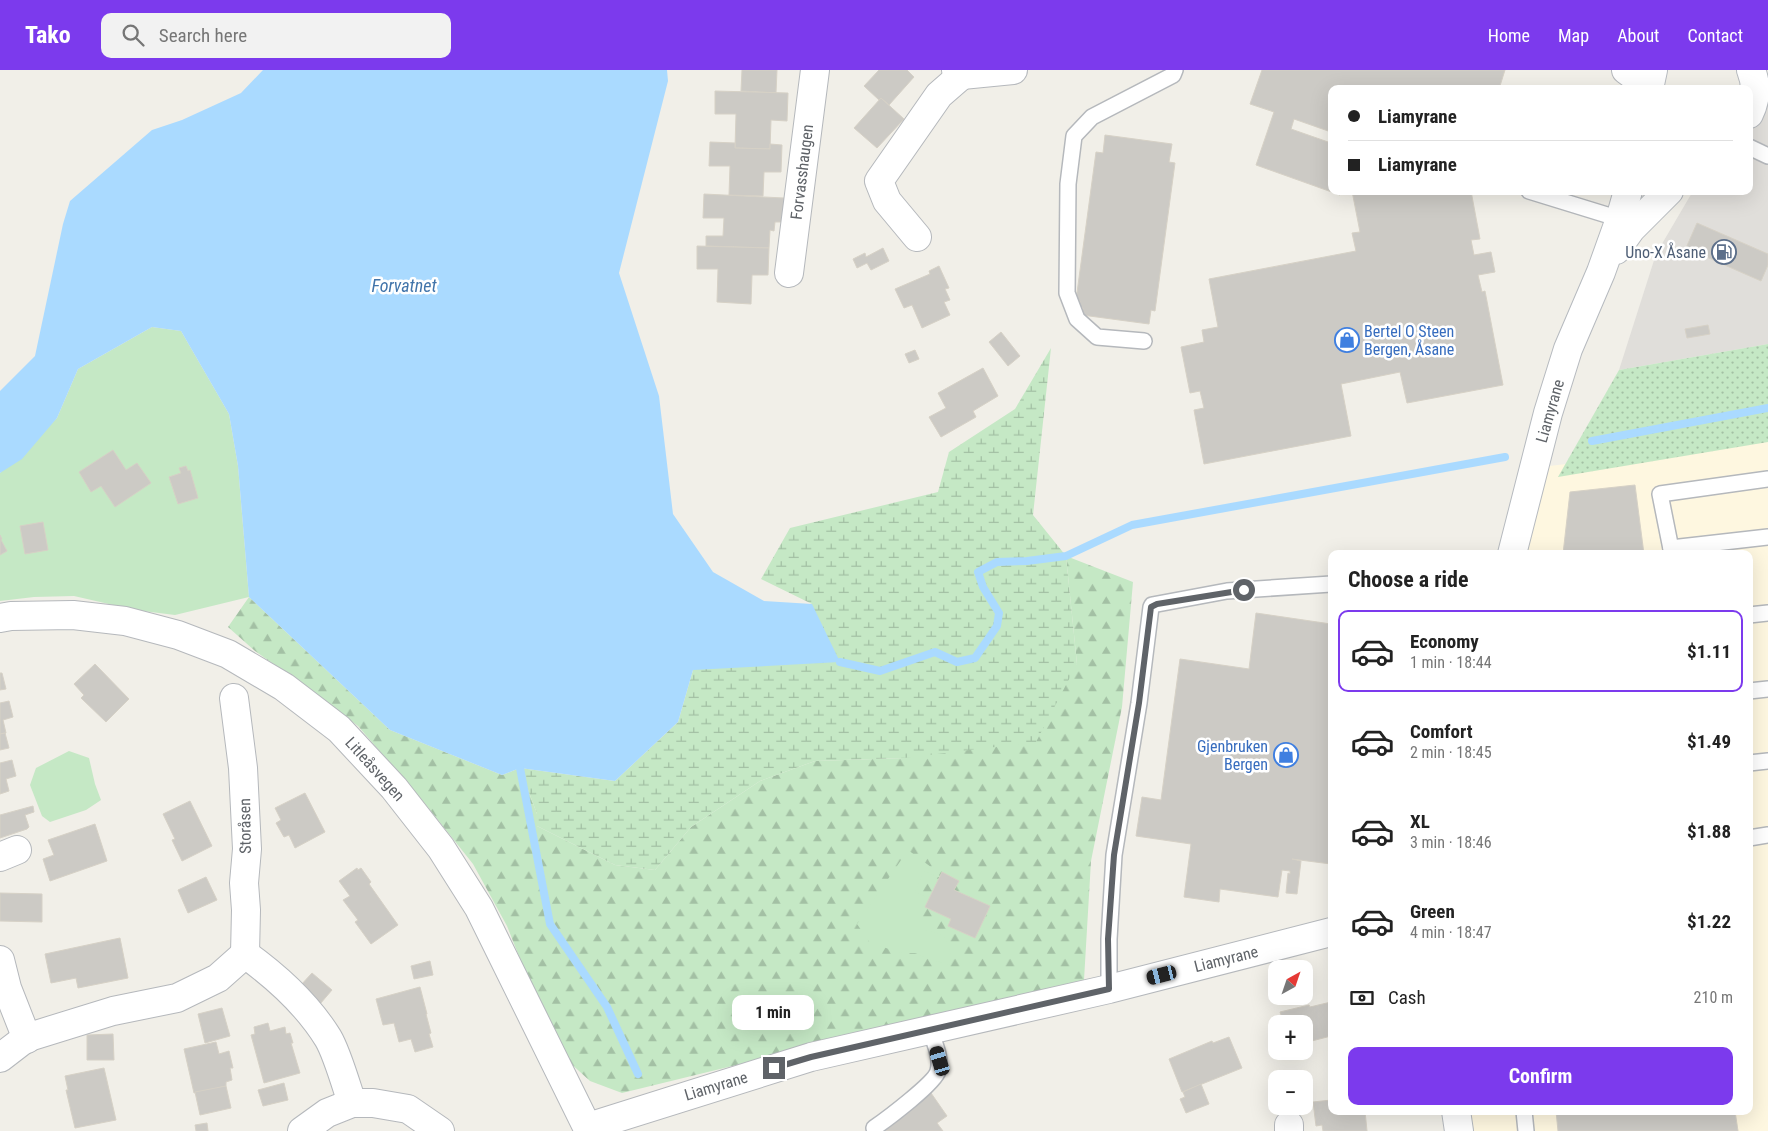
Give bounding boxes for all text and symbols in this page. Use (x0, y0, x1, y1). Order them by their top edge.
search box (101, 13, 451, 58)
text: Tako (25, 21, 71, 49)
icon: search (119, 21, 147, 49)
text: Search here (159, 24, 247, 47)
text: Home (1488, 25, 1530, 46)
text: Map (1558, 25, 1589, 46)
text: About (1617, 25, 1659, 46)
text: Contact (1687, 25, 1743, 46)
text: Liamyrane (1378, 105, 1457, 128)
street label: Forvasshaugen (787, 123, 817, 221)
text: Liamyrane (1378, 153, 1457, 176)
fuel station icon: Uno-X Åsane (1711, 239, 1737, 265)
place label: Uno-X Åsane (1625, 242, 1706, 262)
water label: Forvatnet (371, 275, 437, 296)
place label: Bertel O Steen Bergen, Åsane (1364, 322, 1454, 359)
shop icon: Bertel O Steen Bergen, Åsane (1334, 327, 1360, 353)
street label: Liamyrane (1532, 377, 1568, 445)
text: Choose a ride (1348, 567, 1469, 592)
route start (1233, 579, 1255, 601)
icon: car (1350, 629, 1395, 674)
text: Economy (1410, 630, 1479, 653)
text: $1.11 (1687, 640, 1731, 663)
text: 1 min · 18:44 (1410, 653, 1492, 672)
icon: car (1350, 719, 1395, 764)
text: Comfort (1410, 720, 1473, 743)
text: $1.49 (1687, 730, 1731, 753)
street label: Litleåsvegen (341, 733, 409, 805)
place label: Gjenbruken Bergen (1197, 737, 1268, 774)
shop icon: Gjenbruken Bergen (1273, 742, 1299, 768)
text: 2 min · 18:45 (1410, 743, 1492, 762)
street label: Storåsen (235, 798, 255, 854)
icon: car (1350, 809, 1395, 854)
text: XL (1410, 810, 1430, 833)
text: $1.88 (1687, 820, 1731, 843)
text: 3 min · 18:46 (1410, 833, 1492, 852)
icon: car (1350, 899, 1395, 944)
text: Green (1410, 900, 1455, 923)
text: $1.22 (1687, 910, 1731, 933)
text: 4 min · 18:47 (1410, 923, 1492, 942)
street label: Liamyrane (1192, 942, 1260, 976)
north arrow (1268, 960, 1312, 1005)
map controls (1268, 960, 1313, 1115)
car (1145, 964, 1178, 986)
icon: cash (1348, 984, 1376, 1012)
text: Cash (1388, 986, 1426, 1009)
text: 210 m (1694, 988, 1733, 1007)
callout: 1 min (733, 996, 815, 1030)
text: 1 min (755, 1003, 791, 1022)
button: + (1268, 1015, 1313, 1060)
car (928, 1044, 951, 1078)
button: Confirm (1348, 1047, 1733, 1105)
route end (763, 1057, 785, 1079)
street label: Liamyrane (682, 1067, 750, 1105)
button: − (1268, 1070, 1313, 1115)

